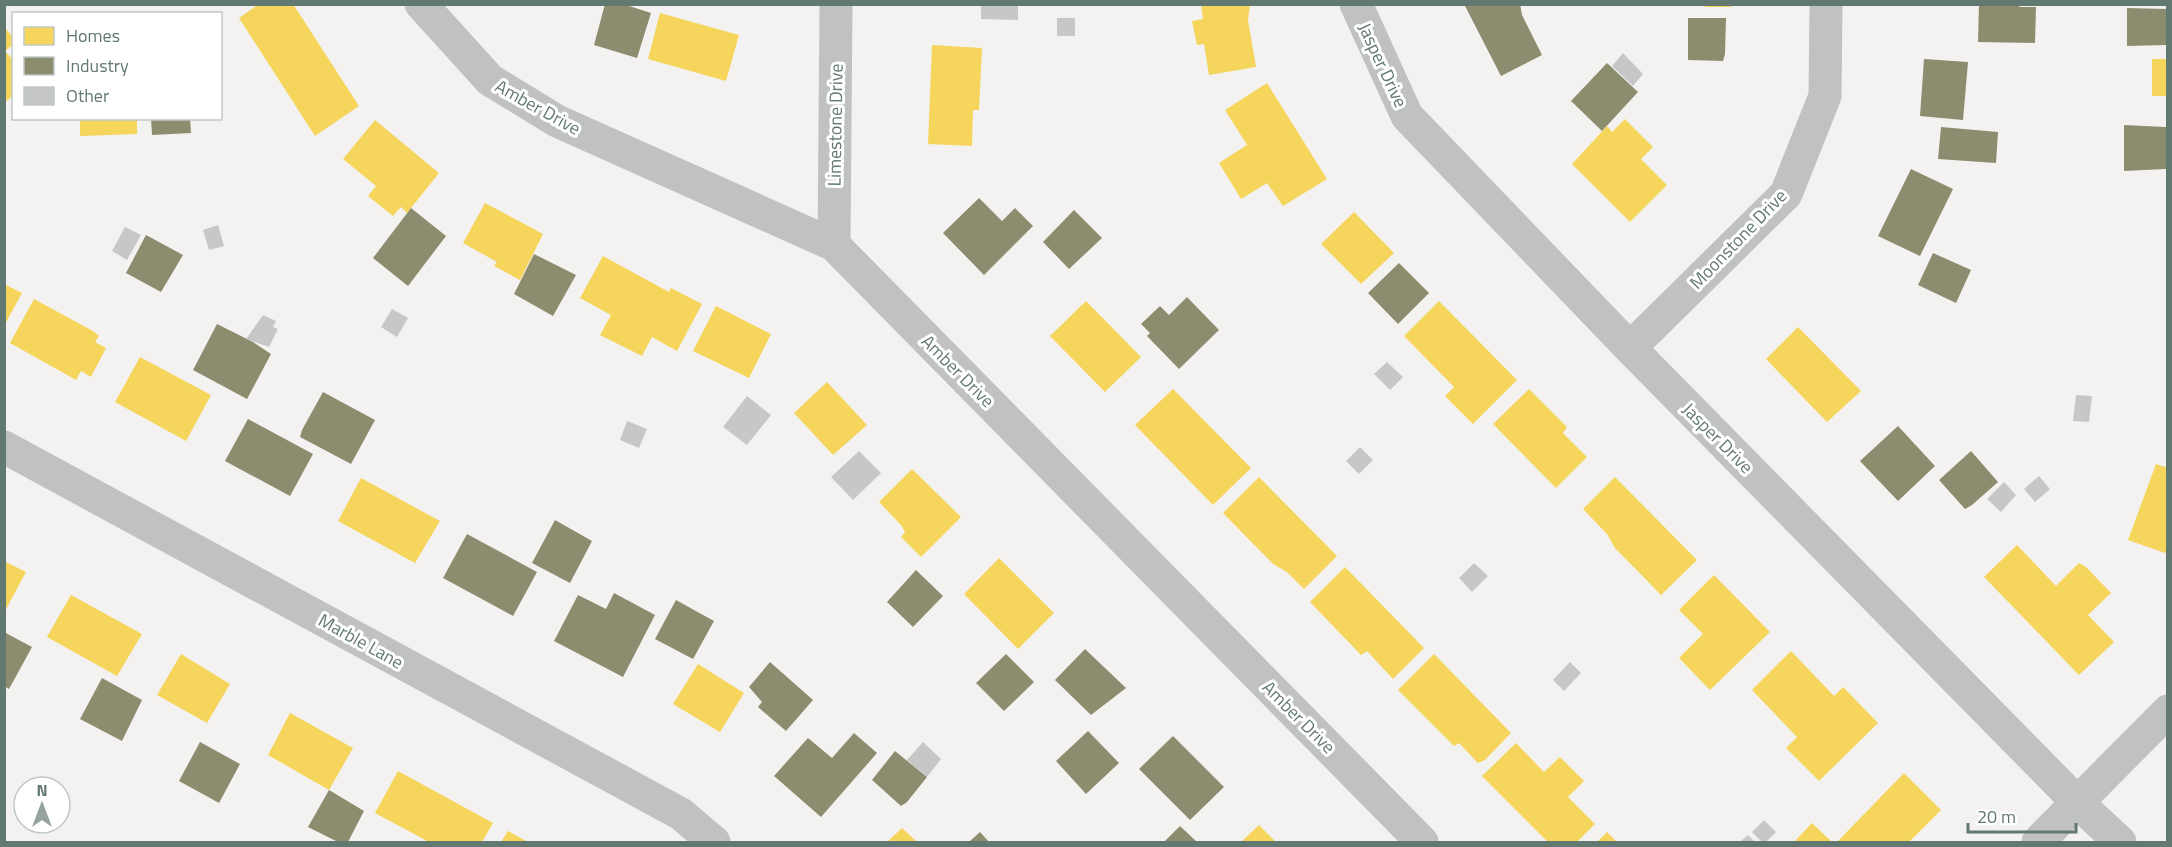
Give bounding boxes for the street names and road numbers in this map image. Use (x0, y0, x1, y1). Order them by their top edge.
street label: Jasper Drive (1352, 18, 1414, 112)
street label: Limestone Drive (820, 63, 850, 187)
street label: Amber Drive (490, 72, 586, 142)
street label: Moonstone Drive (1683, 183, 1793, 295)
street label: Amber Drive (915, 328, 1001, 414)
street label: Jasper Drive (1676, 396, 1760, 480)
street label: Marble Lane (314, 607, 408, 675)
street label: Amber Drive (1256, 674, 1342, 760)

